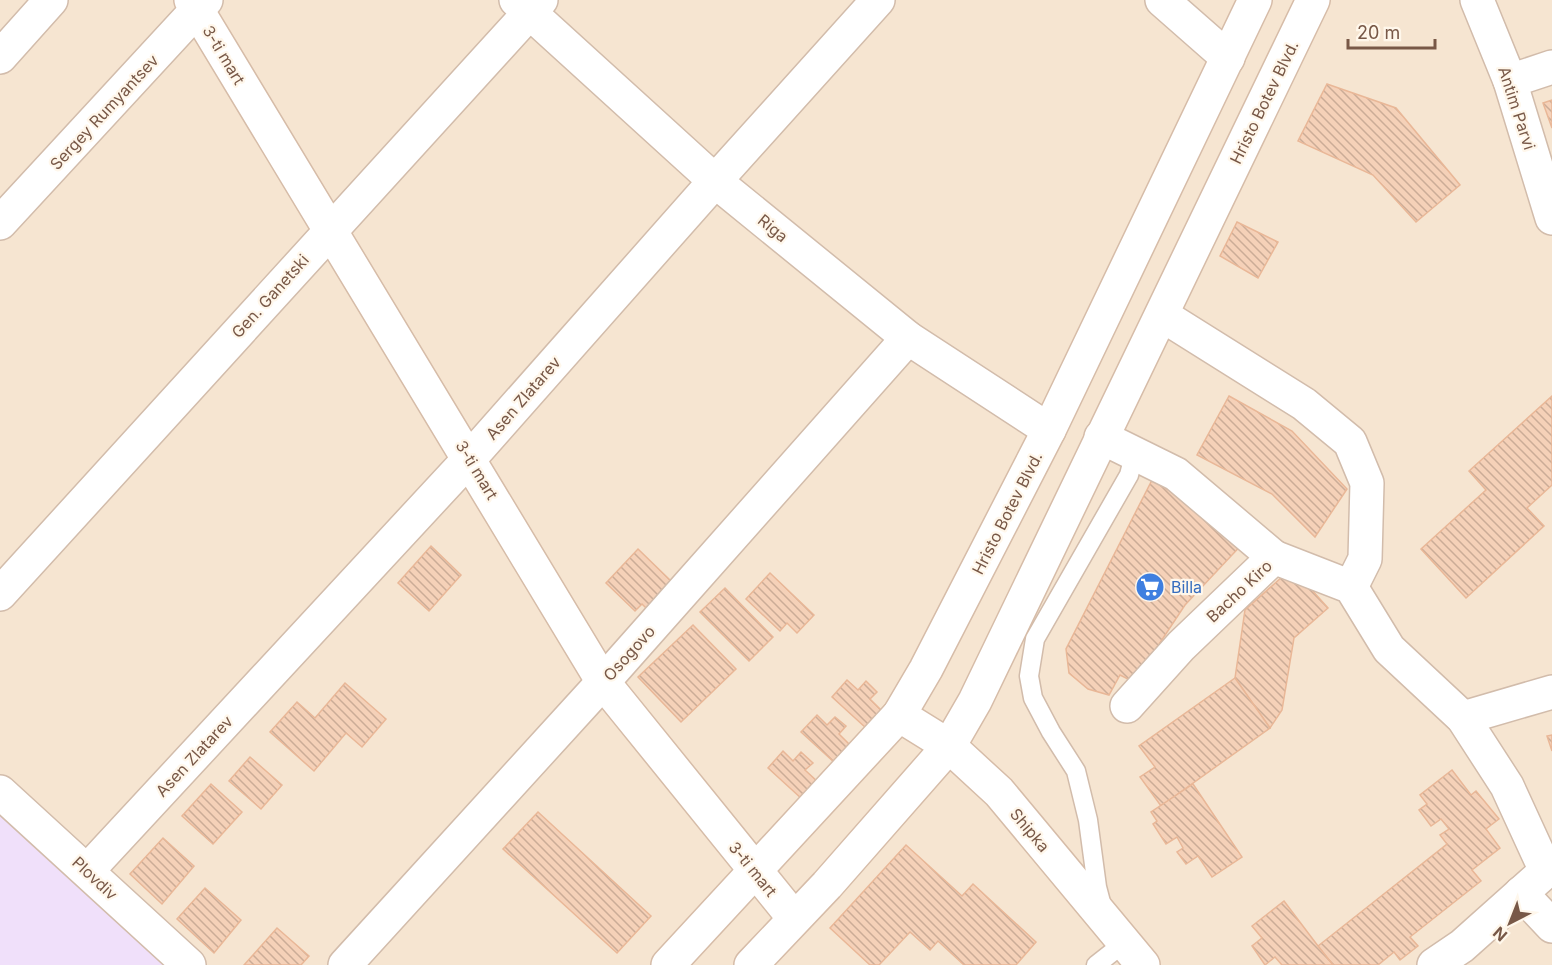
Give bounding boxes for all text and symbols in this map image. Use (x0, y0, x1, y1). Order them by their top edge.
scale bar (1348, 12, 1435, 50)
street label: 3-ti mart (199, 22, 249, 88)
text: 20 m (1357, 22, 1400, 43)
street label: Hristo Botev Blvd. (1225, 37, 1303, 167)
street label: Sergey Rumyantsev (46, 50, 163, 174)
street label: Antim Parvi (1494, 64, 1540, 152)
street label: Riga (754, 210, 792, 246)
street label: Gen. Ganetski (227, 250, 313, 342)
street label: Asen Zlatarev (481, 352, 565, 444)
street label: 3-ti mart (452, 437, 502, 503)
street label: Hristo Botev Blvd. (967, 448, 1047, 578)
street label: Bacho Kiro (1202, 556, 1276, 626)
supermarket icon: Billa (1134, 571, 1166, 603)
place label: Billa (1171, 577, 1202, 597)
street label: Osogovo (599, 621, 659, 685)
street label: Asen Zlatarev (151, 711, 237, 801)
street label: Shipka (1006, 804, 1054, 856)
street label: 3-ti mart (725, 837, 781, 901)
street label: Plovdiv (68, 852, 122, 904)
north arrow (1480, 893, 1540, 953)
text: N (1489, 923, 1511, 946)

